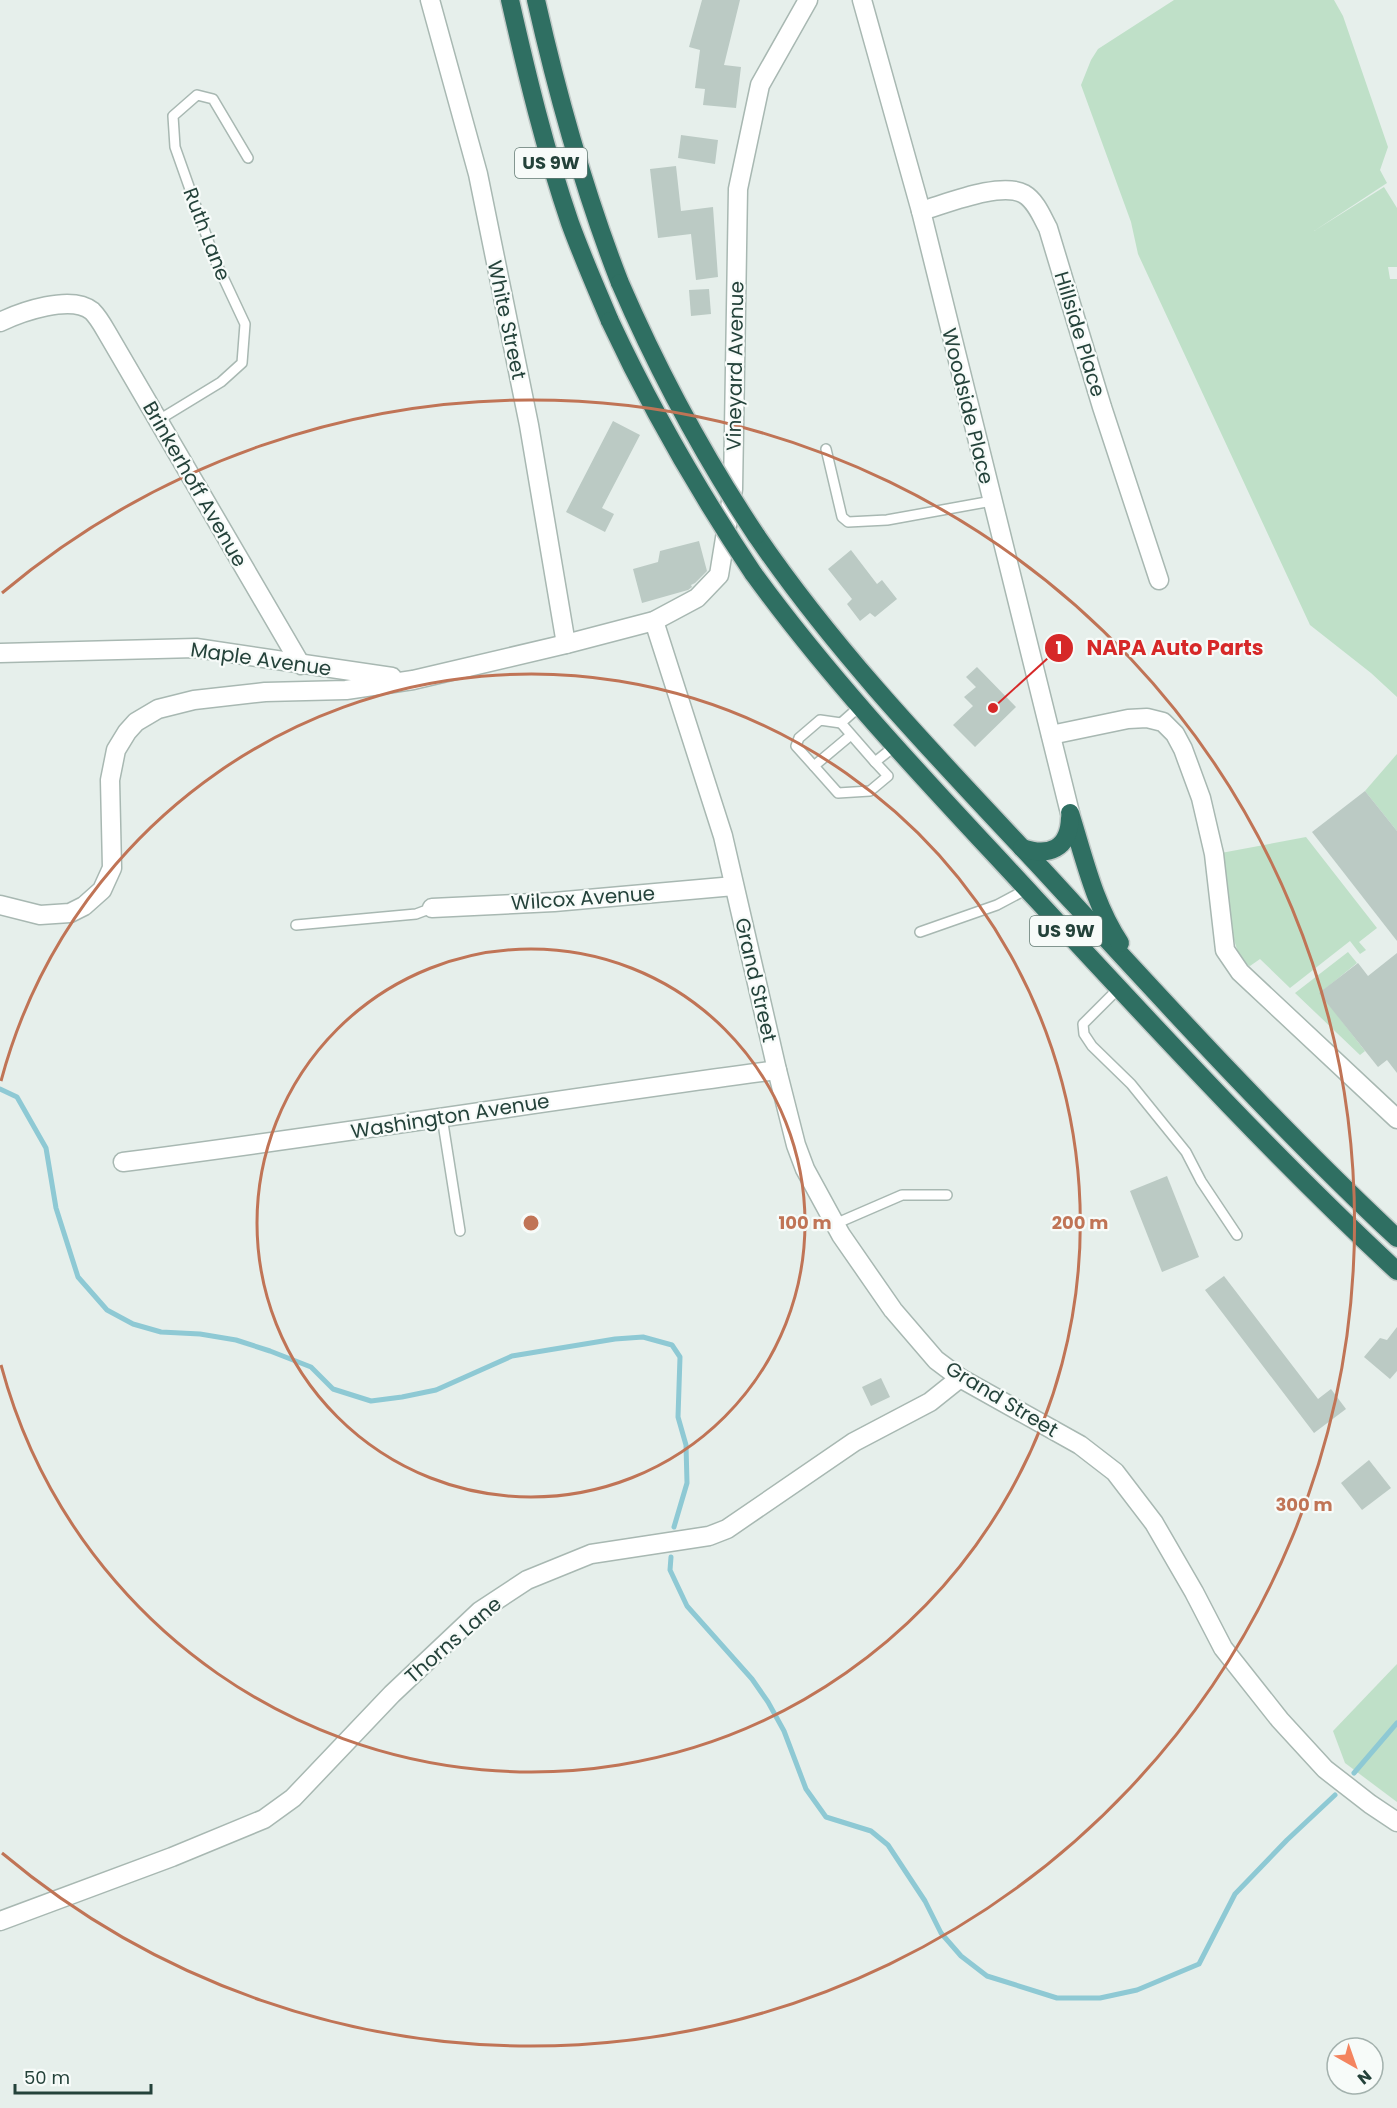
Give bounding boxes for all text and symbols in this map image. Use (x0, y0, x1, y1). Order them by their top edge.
road number: US 9W (515, 148, 587, 178)
street label: Ruth Lane (176, 183, 238, 285)
street label: White Street (481, 258, 533, 382)
street label: Hillside Place (1048, 268, 1112, 400)
street label: Vineyard Avenue (720, 281, 750, 451)
street label: Woodside Place (935, 325, 1001, 487)
street label: Brinkerhoff Avenue (136, 396, 254, 572)
callout: NAPA Auto Parts (1044, 628, 1275, 667)
text: NAPA Auto Parts (1087, 633, 1263, 662)
street label: Maple Avenue (189, 635, 333, 683)
text: 1 (1056, 635, 1062, 660)
street label: Wilcox Avenue (510, 879, 656, 917)
street label: Grand Street (728, 915, 784, 1045)
road number: US 9W (1030, 916, 1102, 946)
street label: Washington Avenue (349, 1086, 551, 1146)
text: 100 m (778, 1210, 832, 1235)
text: 200 m (1052, 1210, 1108, 1235)
centre of rings (521, 1213, 541, 1233)
street label: Grand Street (940, 1354, 1064, 1444)
text: 300 m (1275, 1492, 1333, 1517)
street label: Thorns Lane (399, 1590, 507, 1690)
north arrow (1325, 2036, 1385, 2096)
scale bar (15, 2057, 152, 2095)
text: N (1352, 2064, 1376, 2090)
text: 50 m (24, 2065, 70, 2090)

